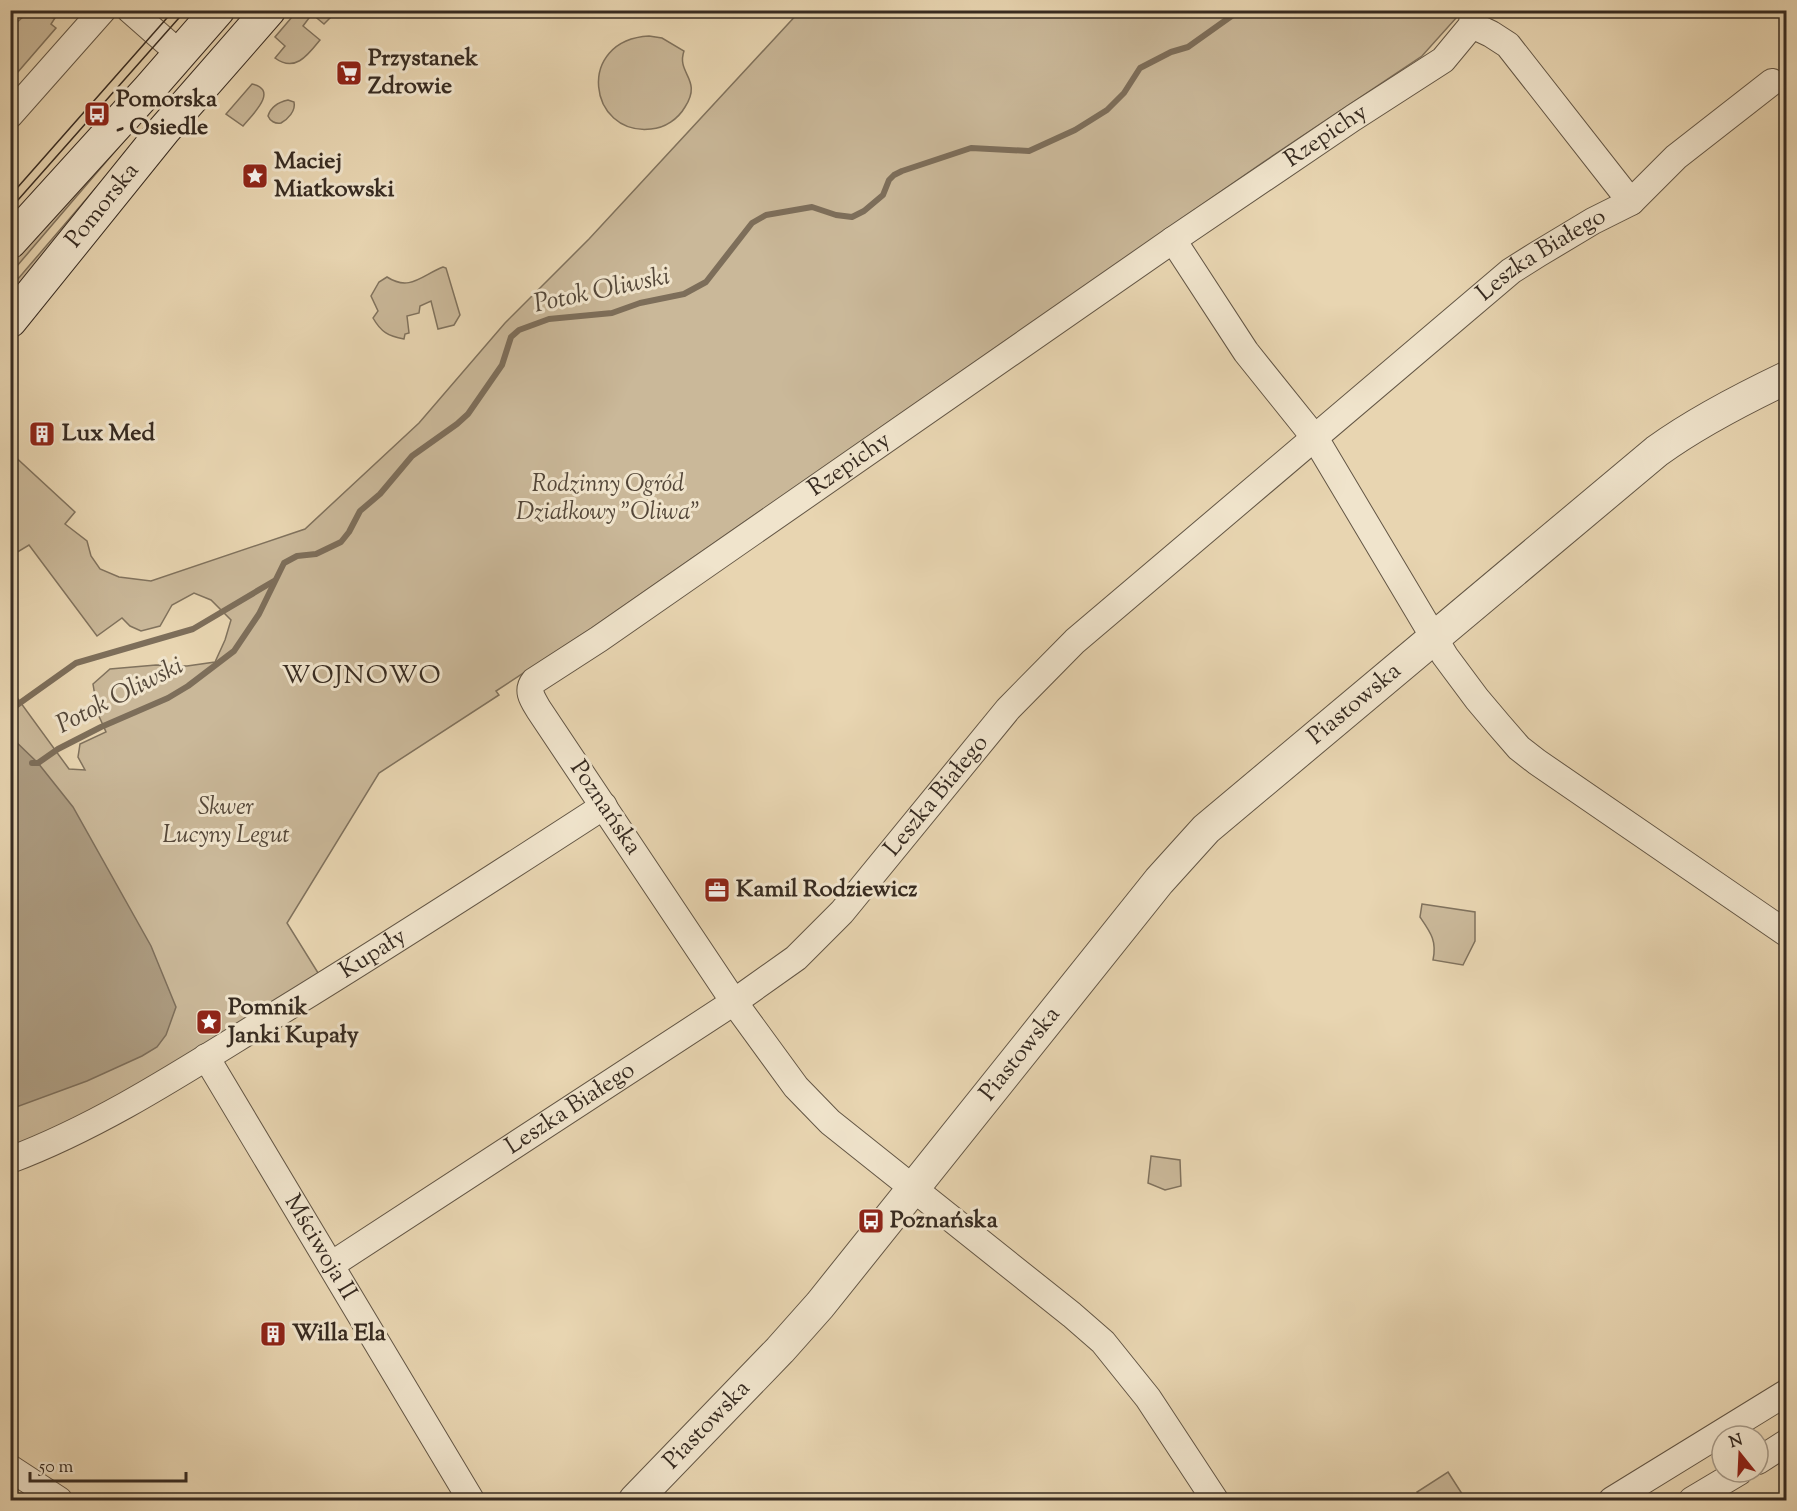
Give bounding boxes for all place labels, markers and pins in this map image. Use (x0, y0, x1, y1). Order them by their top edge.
place label: Przystanek Zdrowie (368, 42, 479, 104)
supermarket icon: Przystanek Zdrowie (334, 58, 364, 88)
place label: Pomorska - Osiedle (116, 83, 218, 145)
bus stop icon: Pomorska - Osiedle (82, 99, 112, 129)
place label: Maciej Miatkowski (274, 145, 394, 207)
place icon: Maciej Miatkowski (240, 161, 270, 191)
place label: Lux Med (62, 417, 155, 451)
building icon: Lux Med (27, 419, 57, 449)
place label: Kamil Rodziewicz (736, 873, 917, 907)
office icon: Kamil Rodziewicz (702, 875, 732, 905)
place label: Pomnik Janki Kupały (226, 991, 359, 1053)
place icon: Pomnik Janki Kupały (194, 1007, 224, 1037)
place label: Poznańska (890, 1204, 999, 1238)
bus stop icon: Poznańska (856, 1206, 886, 1236)
place label: Willa Ela (292, 1317, 387, 1351)
building icon: Willa Ela (258, 1319, 288, 1349)

